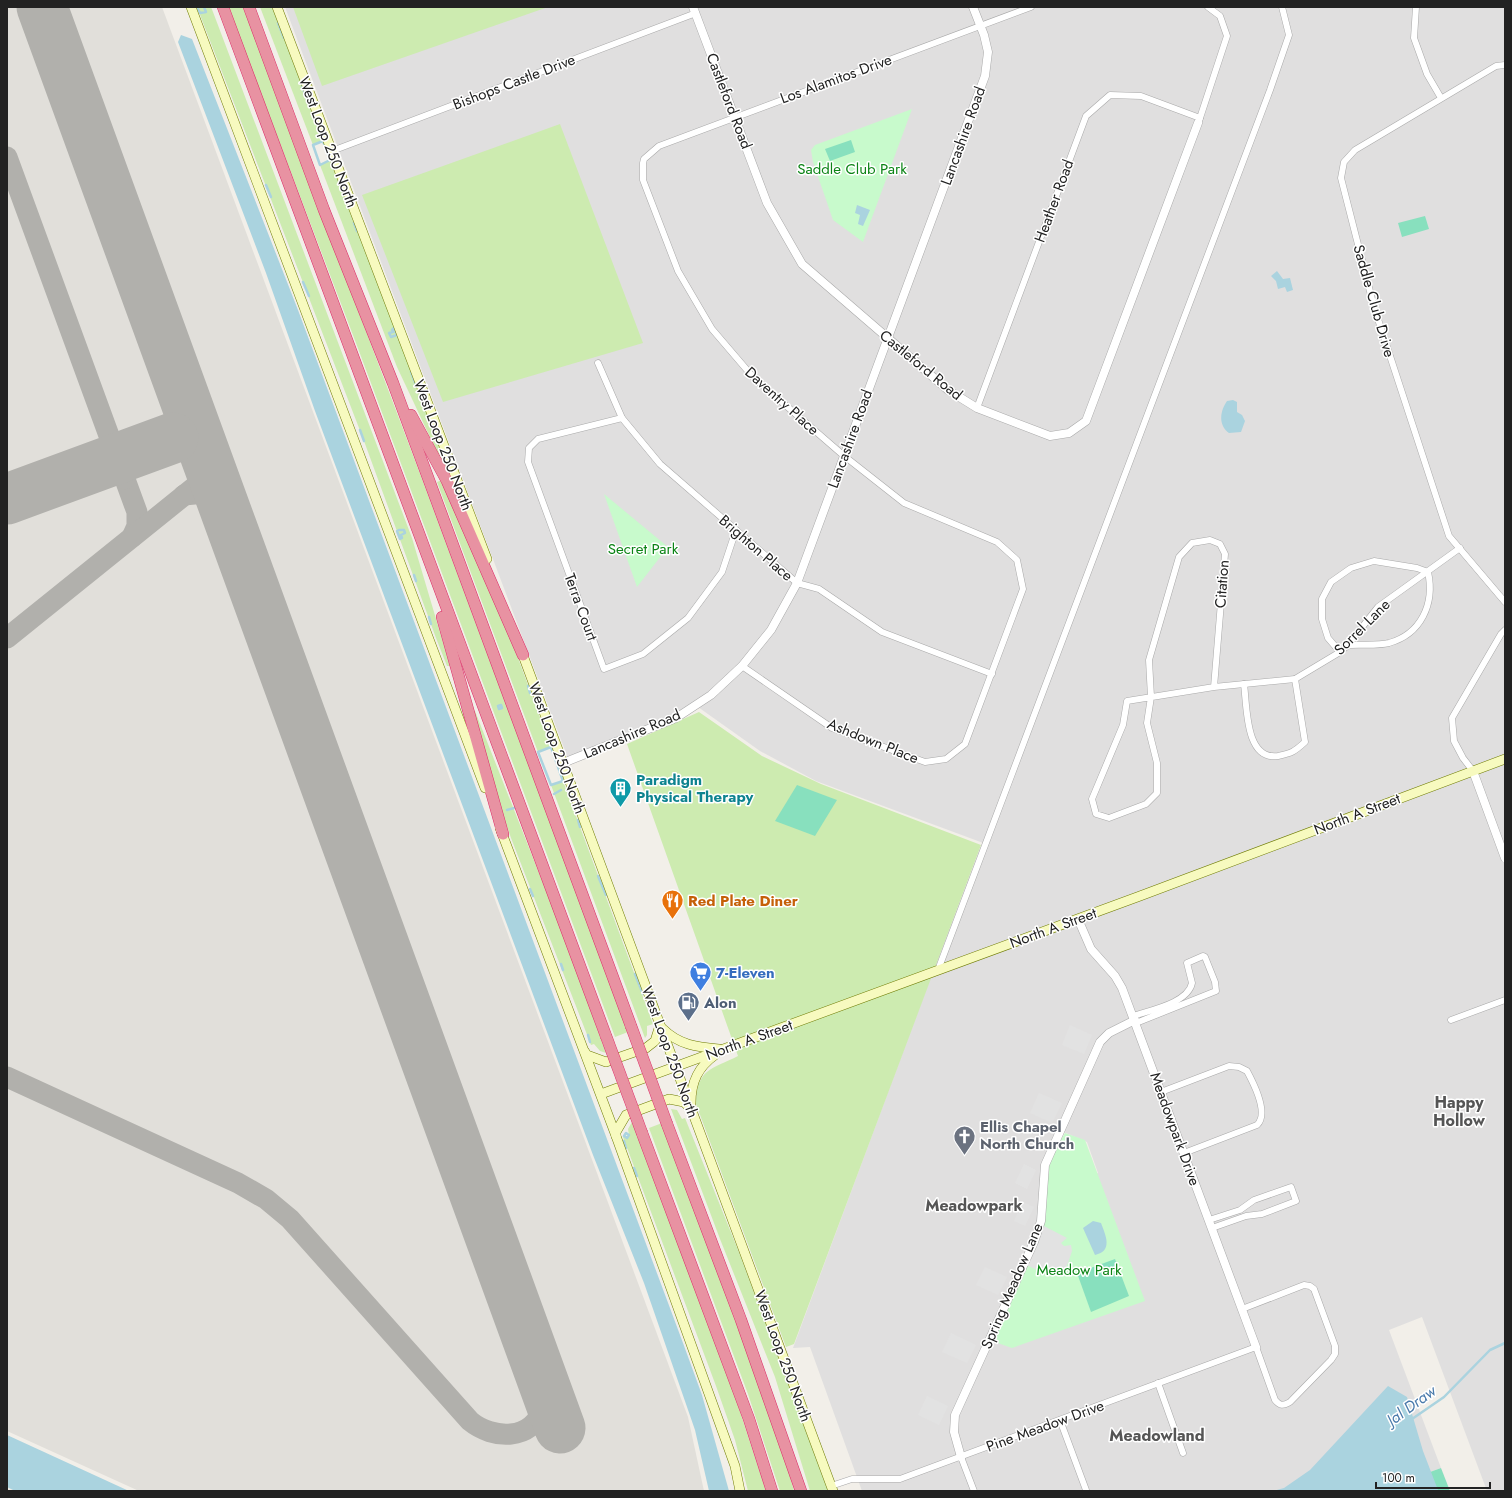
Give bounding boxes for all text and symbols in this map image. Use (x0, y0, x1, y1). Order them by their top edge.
street label: Bishops Castle Drive (450, 48, 579, 115)
street label: Los Alamitos Drive (777, 49, 895, 109)
street label: Castleford Road (701, 50, 757, 152)
street label: West Loop 250 North (293, 73, 363, 211)
street label: Lancashire Road (935, 84, 991, 188)
street label: Heather Road (1029, 156, 1079, 246)
park label: Saddle Club Park (797, 158, 907, 180)
street label: Saddle Club Drive (1347, 242, 1401, 360)
street label: Castleford Road (875, 325, 967, 405)
street label: Daventry Place (740, 362, 824, 441)
street label: West Loop 250 North (408, 376, 478, 514)
street label: Lancashire Road (822, 387, 878, 491)
street label: Brighton Place (714, 510, 798, 587)
park label: Secret Park (608, 538, 679, 560)
street label: Citation (1209, 559, 1235, 609)
street label: Terra Court (559, 570, 603, 644)
street label: Sorrel Lane (1329, 594, 1395, 660)
street label: West Loop 250 North (523, 679, 591, 817)
street label: Lancashire Road (580, 704, 684, 764)
street label: Ashdown Place (824, 713, 922, 769)
place label: Paradigm Physical Therapy (636, 769, 753, 808)
building icon: Paradigm Physical Therapy (608, 776, 634, 809)
street label: North A Street (1311, 787, 1404, 841)
restaurant icon: Red Plate Diner (660, 888, 686, 921)
place label: Red Plate Diner (688, 890, 799, 912)
street label: North A Street (1006, 902, 1100, 954)
supermarket icon: 7-Eleven (688, 960, 714, 993)
place label: 7-Eleven (716, 962, 775, 984)
street label: West Loop 250 North (636, 983, 704, 1121)
fuel station icon: Alon (676, 990, 702, 1023)
place label: Alon (703, 992, 737, 1014)
street label: North A Street (702, 1014, 796, 1066)
street label: Meadowpark Drive (1144, 1069, 1206, 1189)
district label: Happy Hollow (1433, 1091, 1486, 1132)
place label: Ellis Chapel North Church (980, 1116, 1074, 1155)
church icon: Ellis Chapel North Church (951, 1123, 977, 1156)
district label: Meadowpark (925, 1194, 1024, 1217)
street label: Spring Meadow Lane (976, 1220, 1049, 1352)
park label: Meadow Park (1036, 1259, 1122, 1281)
street label: West Loop 250 North (749, 1287, 817, 1425)
water label: Jal Draw (1379, 1379, 1442, 1433)
street label: Pine Meadow Drive (983, 1394, 1107, 1458)
district label: Meadowland (1109, 1424, 1205, 1447)
scale bar (1376, 1464, 1490, 1490)
text: 100 m (1382, 1469, 1415, 1487)

